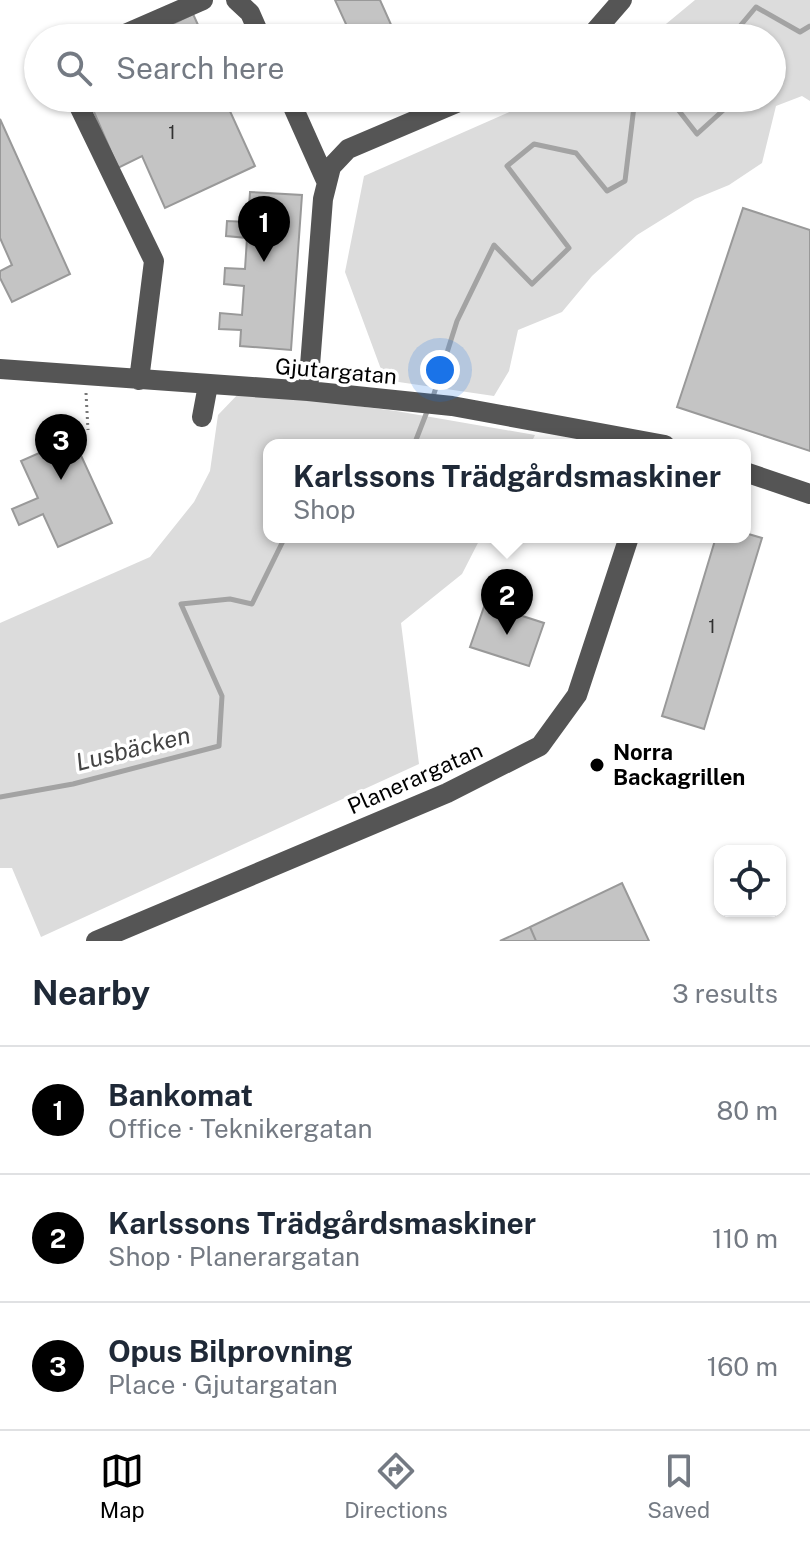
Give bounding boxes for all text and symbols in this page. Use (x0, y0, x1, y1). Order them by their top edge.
search box (24, 24, 786, 112)
icon: search (52, 46, 96, 90)
text: Search here (116, 50, 284, 86)
house number: 1 (168, 122, 176, 143)
pin: 1 (238, 196, 290, 262)
your location (420, 350, 460, 390)
street label: Gjutargatan (274, 353, 398, 389)
pin: 3 (35, 414, 87, 480)
popup (263, 439, 751, 543)
text: Karlssons Trädgårdsmaskiner (293, 458, 721, 494)
text: Shop (293, 494, 356, 525)
pin: 2 (481, 569, 533, 635)
house number: 1 (708, 616, 716, 637)
water label: Lusbäcken (73, 720, 193, 776)
street label: Planerargatan (344, 737, 486, 819)
place label: Norra Backagrillen (613, 739, 745, 790)
marker: Norra Backagrillen (588, 756, 606, 774)
map controls (714, 845, 786, 917)
button: locate (714, 845, 786, 917)
text: Nearby (32, 973, 150, 1013)
text: 3 results (672, 978, 778, 1009)
text: Bankomat (108, 1077, 253, 1113)
text: 1 (52, 1095, 64, 1126)
text: 80 m (717, 1095, 778, 1126)
text: Office · Teknikergatan (108, 1113, 372, 1144)
text: Karlssons Trädgårdsmaskiner (108, 1205, 536, 1241)
text: 2 (50, 1223, 66, 1254)
text: 110 m (712, 1223, 778, 1254)
text: Shop · Planerargatan (108, 1241, 360, 1272)
text: Opus Bilprovning (108, 1333, 353, 1369)
text: 3 (49, 1351, 67, 1382)
text: 160 m (707, 1351, 778, 1382)
text: Place · Gjutargatan (108, 1369, 338, 1400)
tab: Map (100, 1449, 145, 1523)
tab: Directions (344, 1449, 448, 1523)
tab: Saved (647, 1449, 710, 1523)

